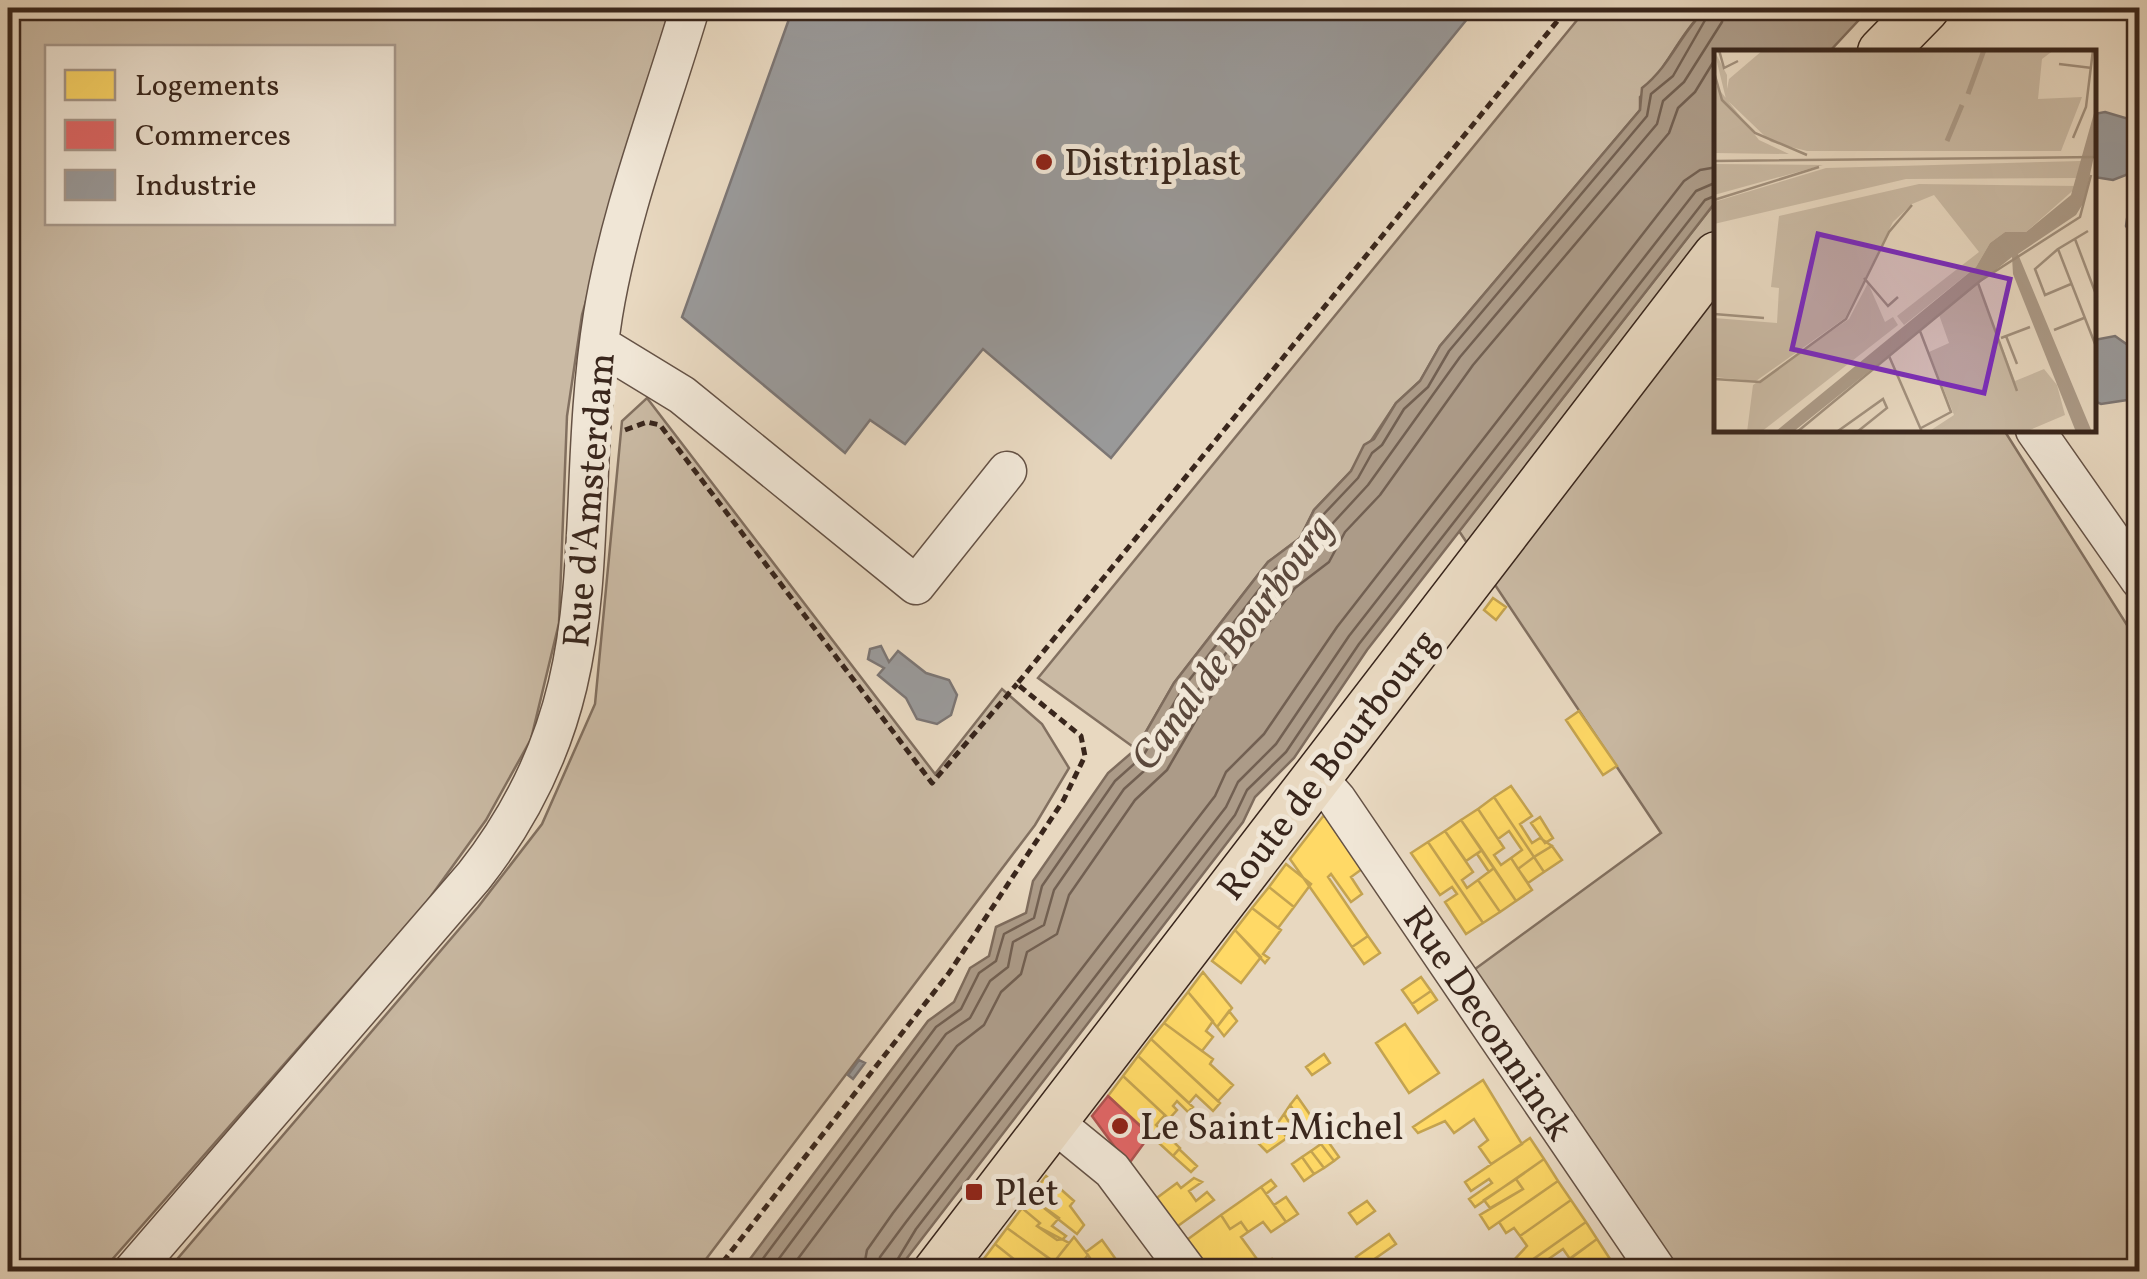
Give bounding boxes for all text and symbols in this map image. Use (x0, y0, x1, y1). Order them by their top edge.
legend (45, 45, 395, 225)
inset map (1714, 50, 2097, 432)
text: Logements (135, 66, 279, 108)
text: Commerces (135, 116, 291, 158)
place label: Distriplast (1064, 139, 1241, 192)
marker: Distriplast (1033, 151, 1055, 173)
text: Industrie (135, 166, 257, 208)
street label: Rue d'Amsterdam (552, 351, 631, 650)
water label: Canal de Bourbourg (1119, 505, 1349, 784)
street label: Route de Bourbourg (1207, 619, 1453, 913)
street label: Rue Deconninck (1388, 897, 1584, 1153)
place label: Le Saint-Michel (1140, 1103, 1404, 1156)
marker: Le Saint-Michel (1109, 1115, 1131, 1137)
place label: Plet (994, 1169, 1059, 1222)
marker: Plet (963, 1181, 985, 1203)

